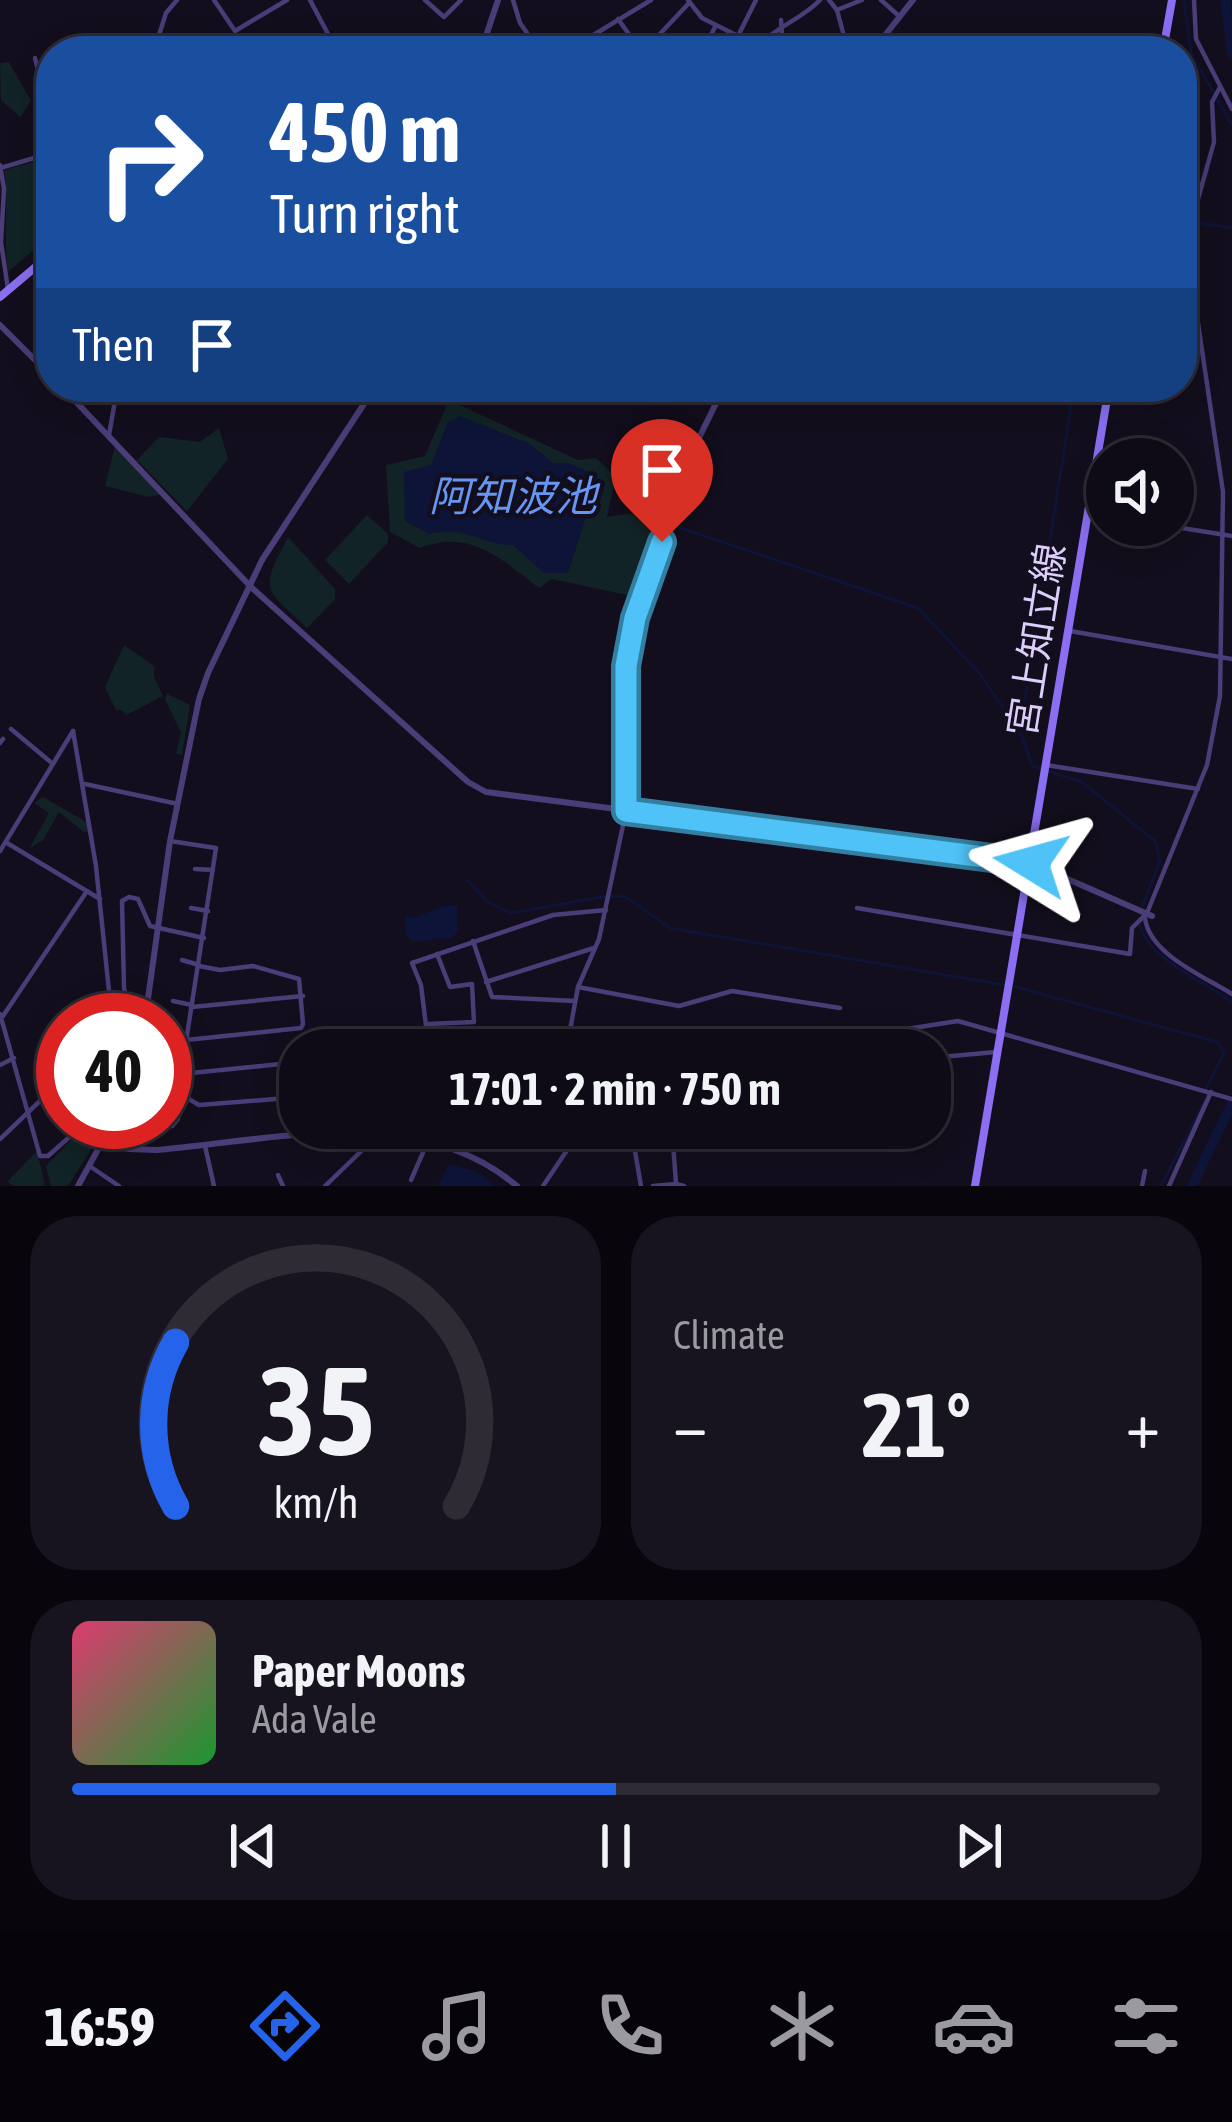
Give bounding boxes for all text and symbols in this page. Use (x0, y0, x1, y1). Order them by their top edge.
icon: right (72, 84, 228, 240)
text: 450 m (270, 84, 460, 180)
text: Turn right (270, 183, 460, 244)
icon: arrive (179, 312, 245, 378)
text: Then (72, 319, 155, 371)
pin (611, 419, 713, 542)
icon: arrive (629, 437, 695, 503)
map controls (1086, 438, 1194, 546)
button: sound (1086, 438, 1194, 546)
water label: 阿知波池 (429, 472, 601, 520)
street label: 宮上知立線 (999, 540, 1073, 740)
position arrow (968, 800, 1094, 926)
speed limit sign: 40 (36, 993, 192, 1149)
text: 17:01 · 2 min · 750 m (449, 1063, 781, 1115)
text: Climate (673, 1313, 785, 1357)
text: 35 (257, 1338, 374, 1481)
text: 21° (862, 1373, 971, 1476)
text: − (673, 1386, 707, 1462)
text: + (1126, 1386, 1160, 1462)
text: km/h (273, 1478, 358, 1527)
text: Paper Moons (252, 1645, 465, 1697)
text: Ada Vale (252, 1697, 377, 1741)
icon: previous (220, 1813, 286, 1879)
icon: pause (583, 1813, 649, 1879)
icon: next (946, 1813, 1012, 1879)
icon: directions (243, 1984, 327, 2068)
icon: music (415, 1984, 499, 2068)
icon: phone (588, 1984, 672, 2068)
icon: climate (760, 1984, 844, 2068)
icon: car (932, 1984, 1016, 2068)
icon: filters (1104, 1984, 1188, 2068)
text: 16:59 (44, 1996, 155, 2057)

